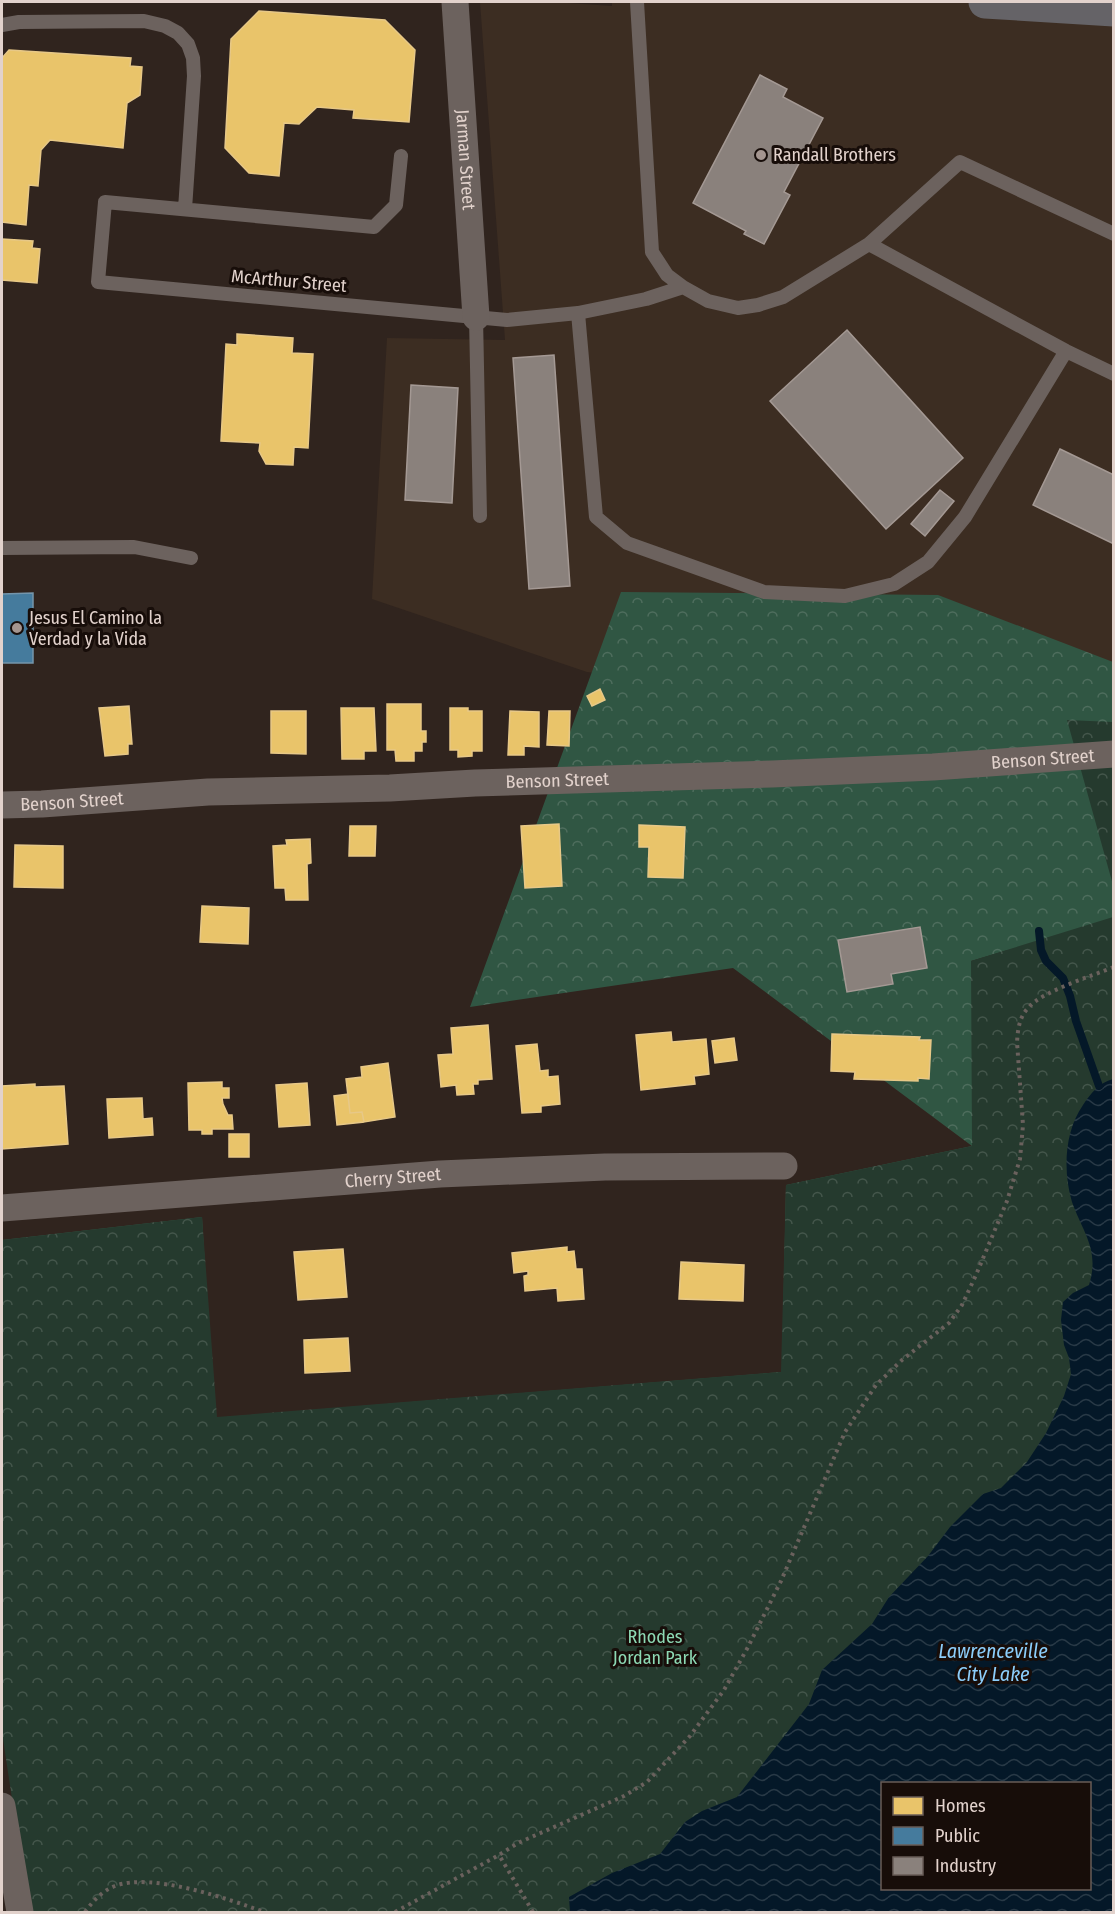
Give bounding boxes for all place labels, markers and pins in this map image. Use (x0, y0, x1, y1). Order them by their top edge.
place label: Randall Brothers (773, 144, 896, 166)
marker: Randall Brothers (754, 148, 768, 162)
place label: Jesus El Camino la Verdad y la Vida (29, 607, 162, 650)
marker: Jesus El Camino la Verdad y la Vida (10, 621, 24, 635)

